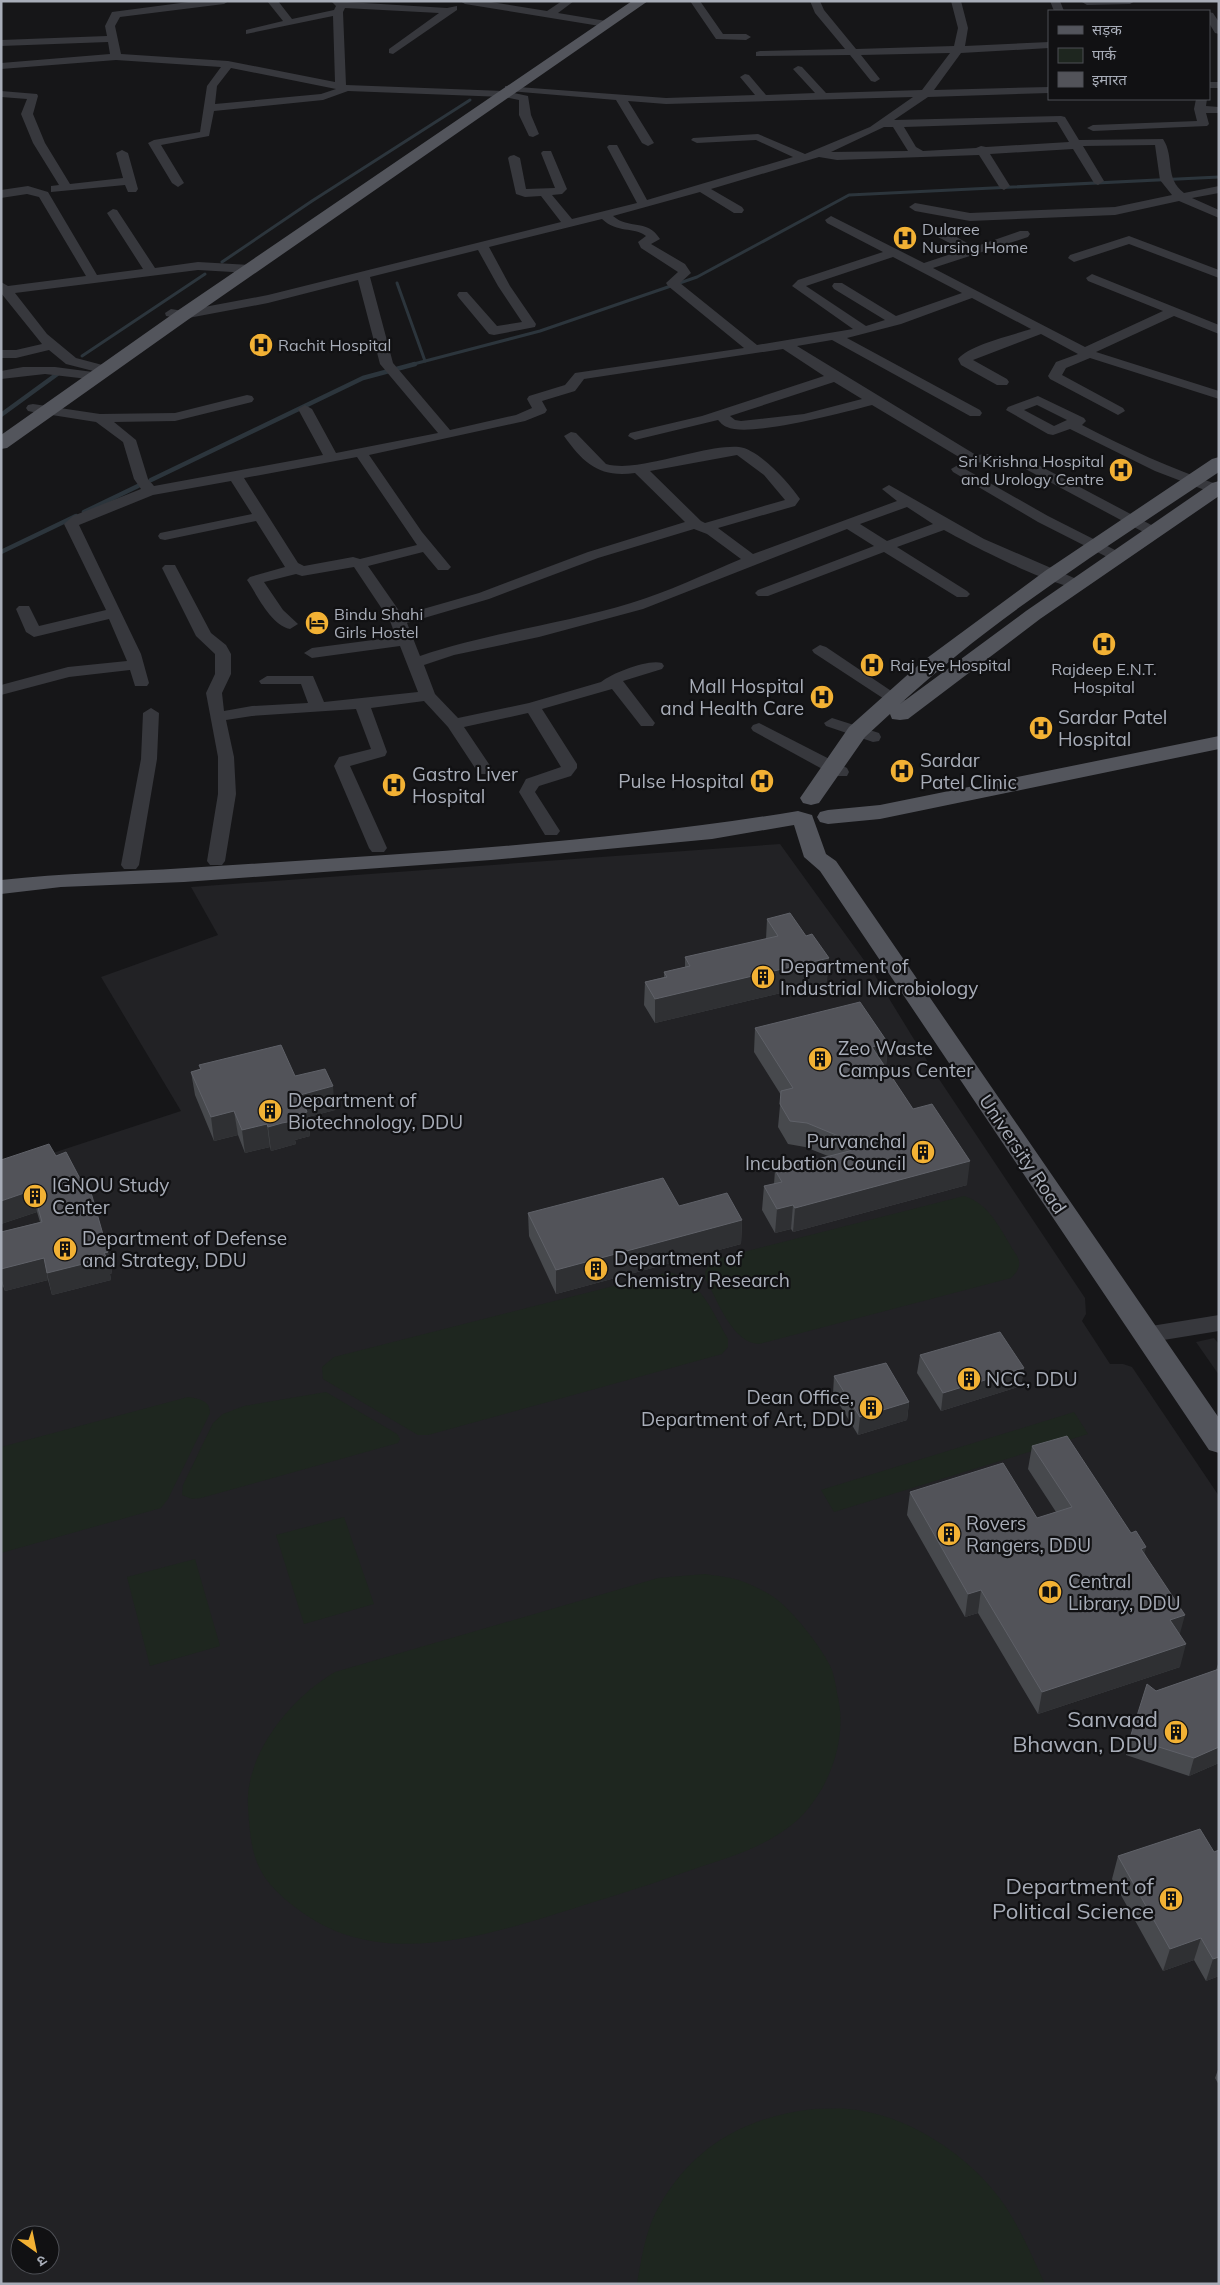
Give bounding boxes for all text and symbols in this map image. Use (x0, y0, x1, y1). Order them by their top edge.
legend (1048, 10, 1210, 100)
text: सड़क (1092, 20, 1122, 39)
text: पार्क (1092, 45, 1116, 64)
text: इमारत (1092, 70, 1127, 89)
place label: Dularee Nursing Home (922, 219, 1028, 257)
hospital icon: Dularee Nursing Home (892, 225, 918, 251)
hospital icon: Rachit Hospital (248, 332, 274, 358)
place label: Rachit Hospital (278, 335, 391, 355)
place label: Sri Krishna Hospital and Urology Centre (958, 451, 1104, 489)
hospital icon: Sri Krishna Hospital and Urology Centre (1108, 457, 1134, 483)
place label: Bindu Shahi Girls Hostel (334, 604, 423, 642)
hotel icon: Bindu Shahi Girls Hostel (304, 610, 330, 636)
hospital icon: Rajdeep E.N.T. Hospital (1091, 631, 1117, 657)
hospital icon: Raj Eye Hospital (859, 652, 885, 678)
place label: Raj Eye Hospital (890, 655, 1011, 675)
place label: Rajdeep E.N.T. Hospital (1051, 659, 1157, 697)
place label: Mall Hospital and Health Care (660, 674, 804, 720)
hospital icon: Mall Hospital and Health Care (809, 684, 835, 710)
place label: Sardar Patel Hospital (1058, 705, 1167, 751)
hospital icon: Sardar Patel Hospital (1028, 715, 1054, 741)
place label: Sardar Patel Clinic (920, 748, 1017, 794)
hospital icon: Sardar Patel Clinic (889, 758, 915, 784)
place label: Gastro Liver Hospital (412, 762, 518, 808)
hospital icon: Pulse Hospital (749, 768, 775, 794)
place label: Pulse Hospital (618, 769, 744, 793)
hospital icon: Gastro Liver Hospital (381, 772, 407, 798)
place label: Department of Industrial Microbiology (780, 954, 978, 1000)
building icon: Department of Industrial Microbiology (750, 964, 776, 990)
place label: Zeo Waste Campus Center (838, 1036, 973, 1082)
building icon: Zeo Waste Campus Center (807, 1046, 833, 1072)
place label: Department of Biotechnology, DDU (288, 1088, 463, 1134)
street label: University Road (974, 1090, 1072, 1218)
building icon: Department of Biotechnology, DDU (257, 1098, 283, 1124)
place label: Purvanchal Incubation Council (745, 1129, 906, 1175)
building icon: Purvanchal Incubation Council (910, 1139, 936, 1165)
place label: IGNOU Study Center (52, 1173, 169, 1219)
building icon: IGNOU Study Center (22, 1183, 48, 1209)
place label: Department of Defense and Strategy, DDU (82, 1226, 287, 1272)
building icon: Department of Defense and Strategy, DDU (52, 1236, 78, 1262)
place label: Department of Chemistry Research (614, 1246, 790, 1292)
building icon: Department of Chemistry Research (583, 1256, 609, 1282)
building icon: NCC, DDU (956, 1366, 982, 1392)
place label: NCC, DDU (986, 1367, 1078, 1391)
place label: Dean Office, Department of Art, DDU (641, 1385, 854, 1431)
building icon: Dean Office, Department of Art, DDU (858, 1395, 884, 1421)
place label: Rovers Rangers, DDU (966, 1511, 1091, 1557)
building icon: Rovers Rangers, DDU (936, 1521, 962, 1547)
place label: Central Library, DDU (1068, 1569, 1181, 1615)
library icon: Central Library, DDU (1037, 1579, 1063, 1605)
place label: Sanvaad Bhawan, DDU (1012, 1705, 1158, 1758)
building icon: Sanvaad Bhawan, DDU (1163, 1719, 1189, 1745)
place label: Department of Political Science (992, 1872, 1155, 1925)
building icon: Department of Political Science (1158, 1886, 1184, 1912)
north arrow (10, 2225, 60, 2275)
text: उ (33, 2251, 50, 2271)

